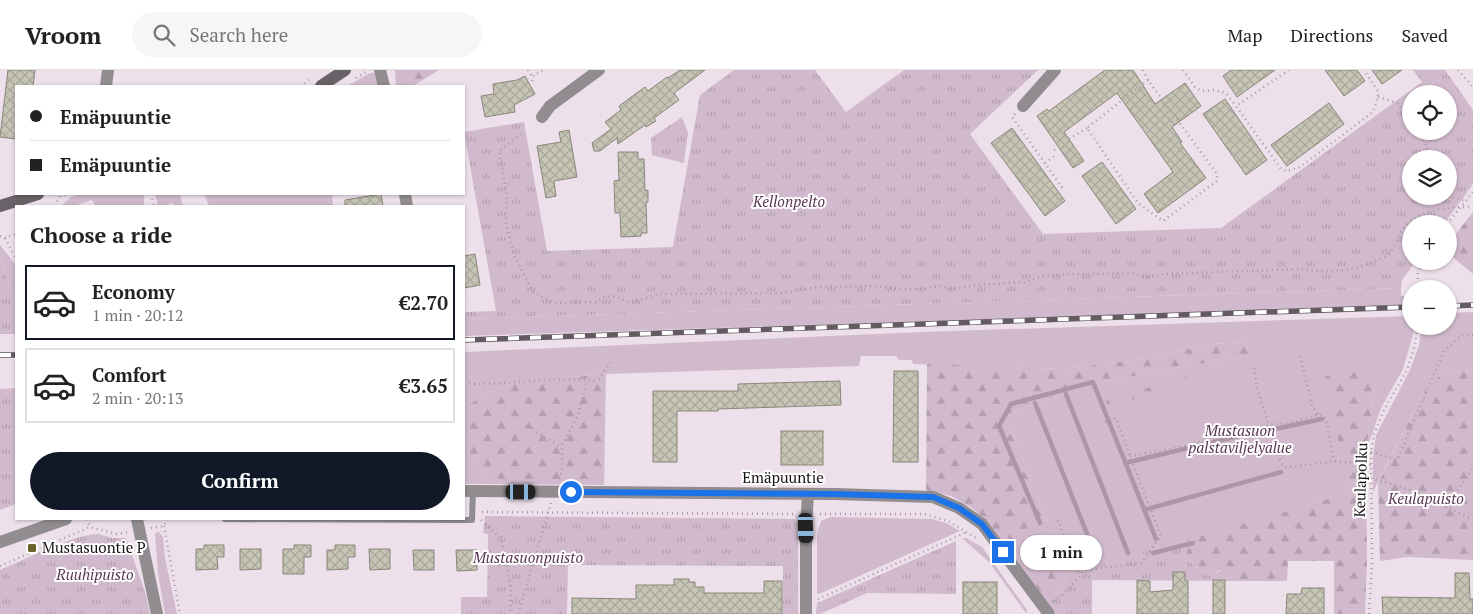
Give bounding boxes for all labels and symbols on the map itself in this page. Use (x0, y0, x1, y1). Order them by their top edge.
park label: Kellonpelto (752, 191, 825, 211)
park label: Mustasuon palstaviljelyalue (1188, 420, 1292, 457)
street label: Keulapolku (1349, 442, 1371, 518)
street label: Emäpuuntie (742, 467, 824, 487)
route start (560, 481, 582, 503)
car (506, 485, 536, 500)
park label: Keulapuisto (1387, 488, 1464, 508)
car (797, 513, 814, 543)
callout: 1 min (1020, 534, 1103, 570)
place label: Mustasuontie P (42, 537, 146, 557)
route end (992, 541, 1014, 563)
marker: Mustasuontie P (26, 542, 38, 554)
park label: Mustasuonpuisto (472, 547, 583, 567)
park label: Ruuhipuisto (55, 564, 134, 584)

